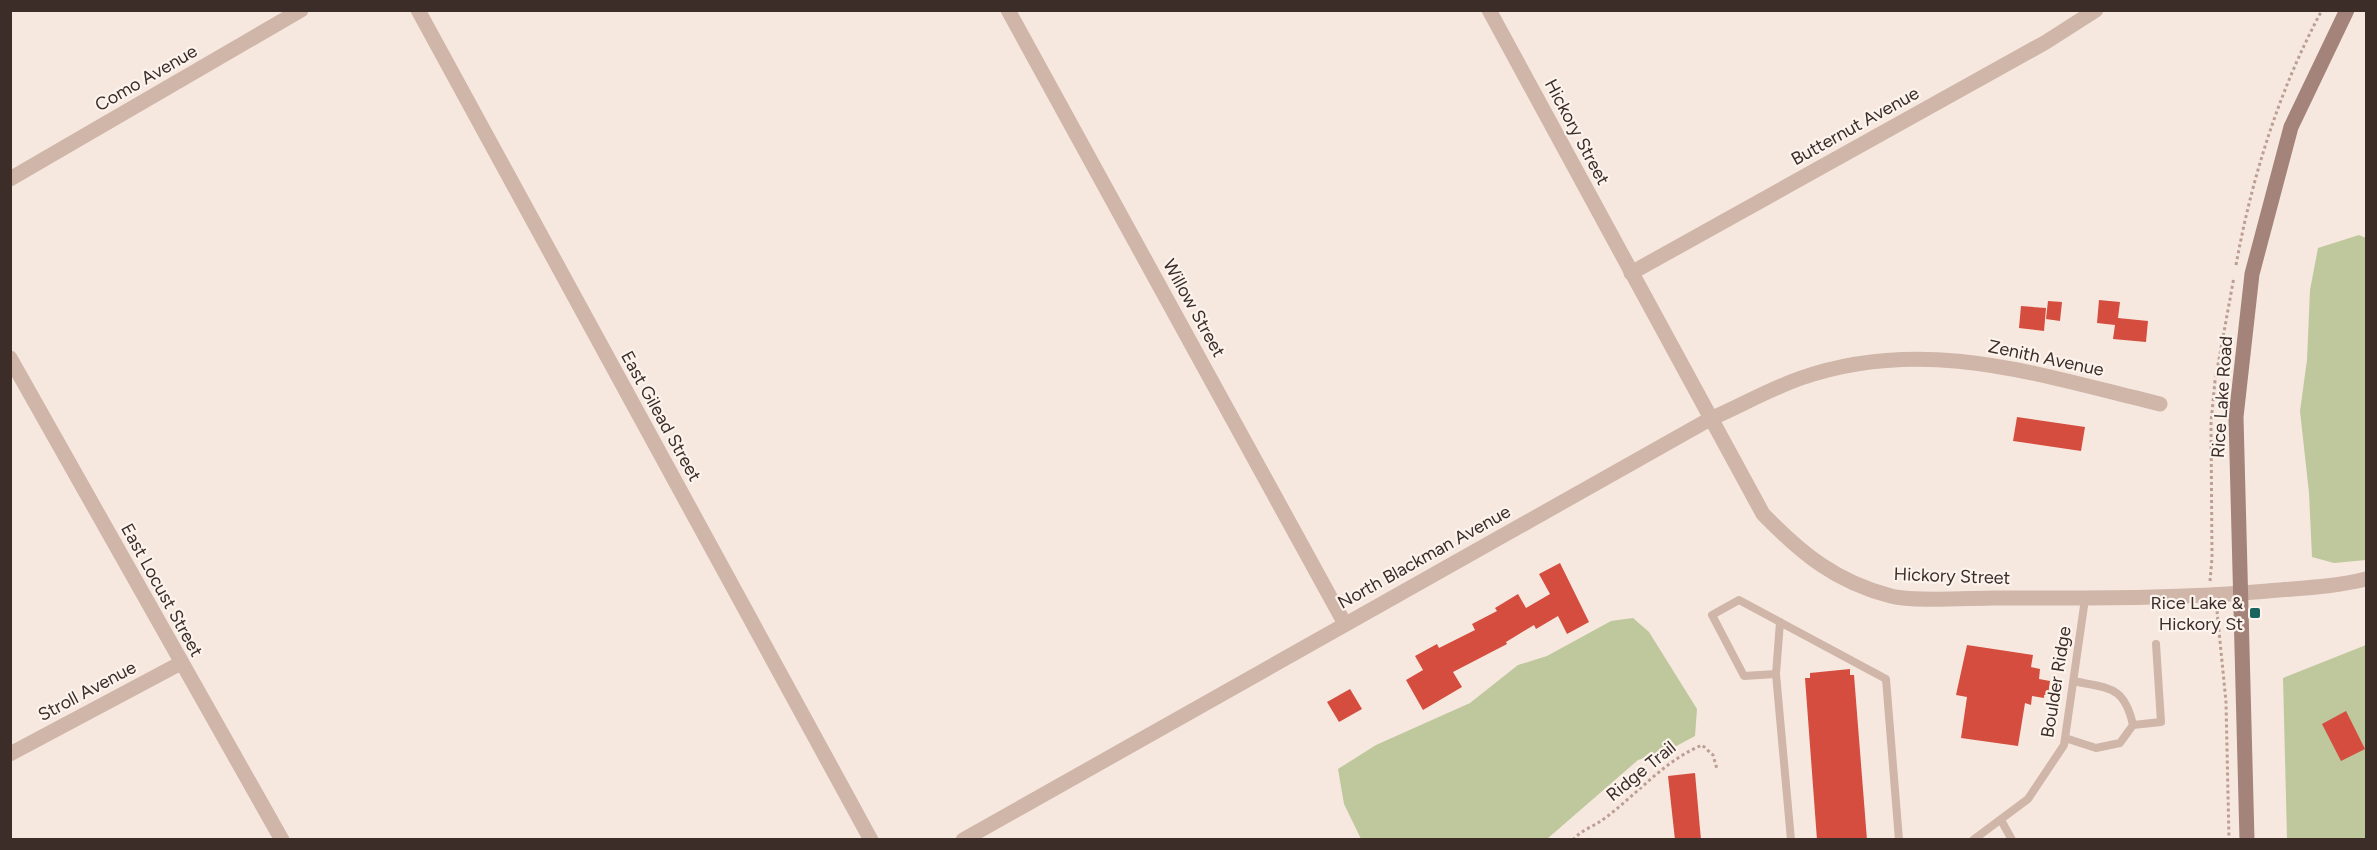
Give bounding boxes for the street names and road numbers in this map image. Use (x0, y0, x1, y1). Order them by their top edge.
street label: Como Avenue (91, 40, 201, 116)
street label: Hickory Street (1540, 75, 1614, 189)
street label: Butternut Avenue (1787, 82, 1923, 170)
street label: Willow Street (1158, 255, 1230, 361)
street label: Zenith Avenue (1986, 335, 2106, 381)
street label: Rice Lake Road (2207, 335, 2237, 459)
street label: East Gilead Street (616, 347, 706, 485)
street label: North Blackman Avenue (1334, 500, 1514, 614)
street label: East Locust Street (116, 519, 208, 661)
street label: Hickory Street (1893, 563, 2011, 589)
street label: Boulder Ridge (2036, 624, 2076, 739)
street label: Stroll Avenue (34, 656, 140, 726)
street label: Ridge Trail (1602, 736, 1680, 806)

